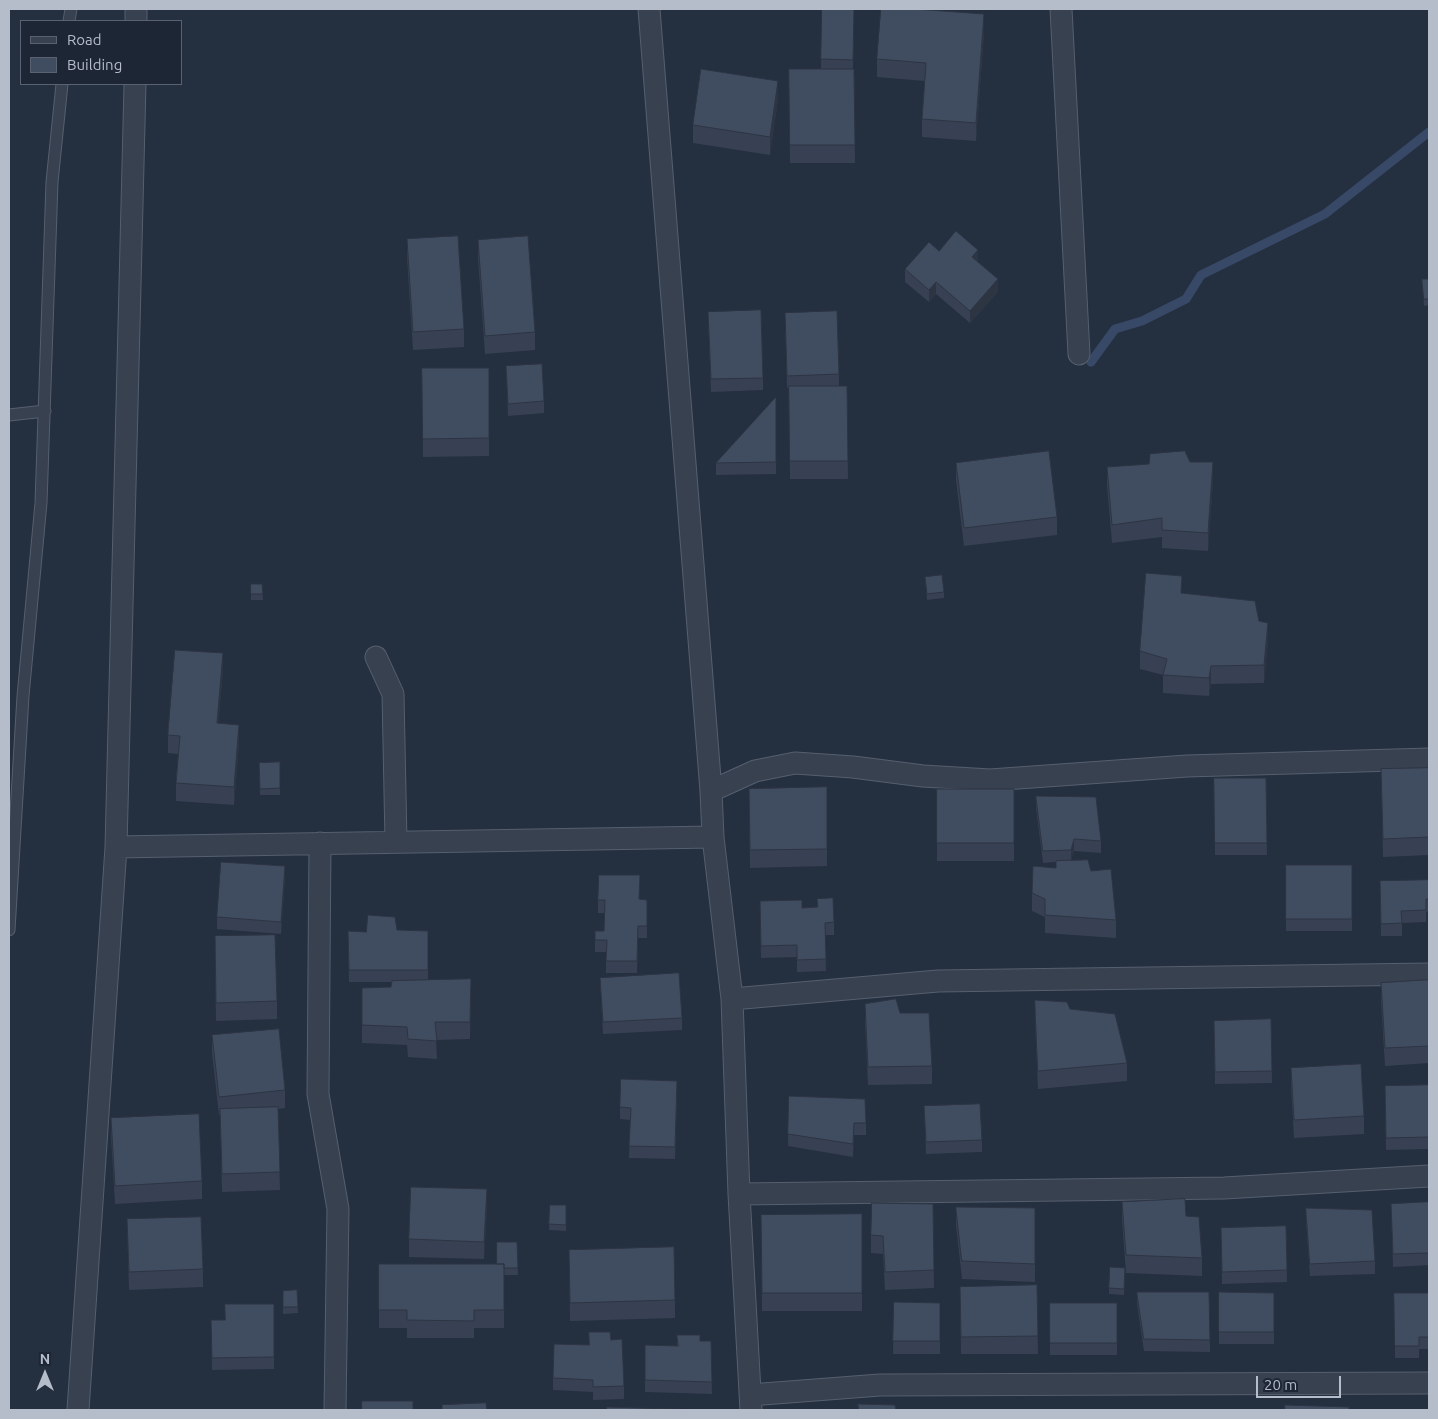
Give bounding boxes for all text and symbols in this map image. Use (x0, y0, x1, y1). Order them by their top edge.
legend (20, 20, 182, 85)
text: Road (67, 31, 102, 48)
text: Building (67, 56, 122, 73)
north arrow (20, 1349, 70, 1399)
text: N (40, 1351, 50, 1367)
scale bar (1258, 1366, 1343, 1398)
text: 20 m (1264, 1376, 1297, 1393)

